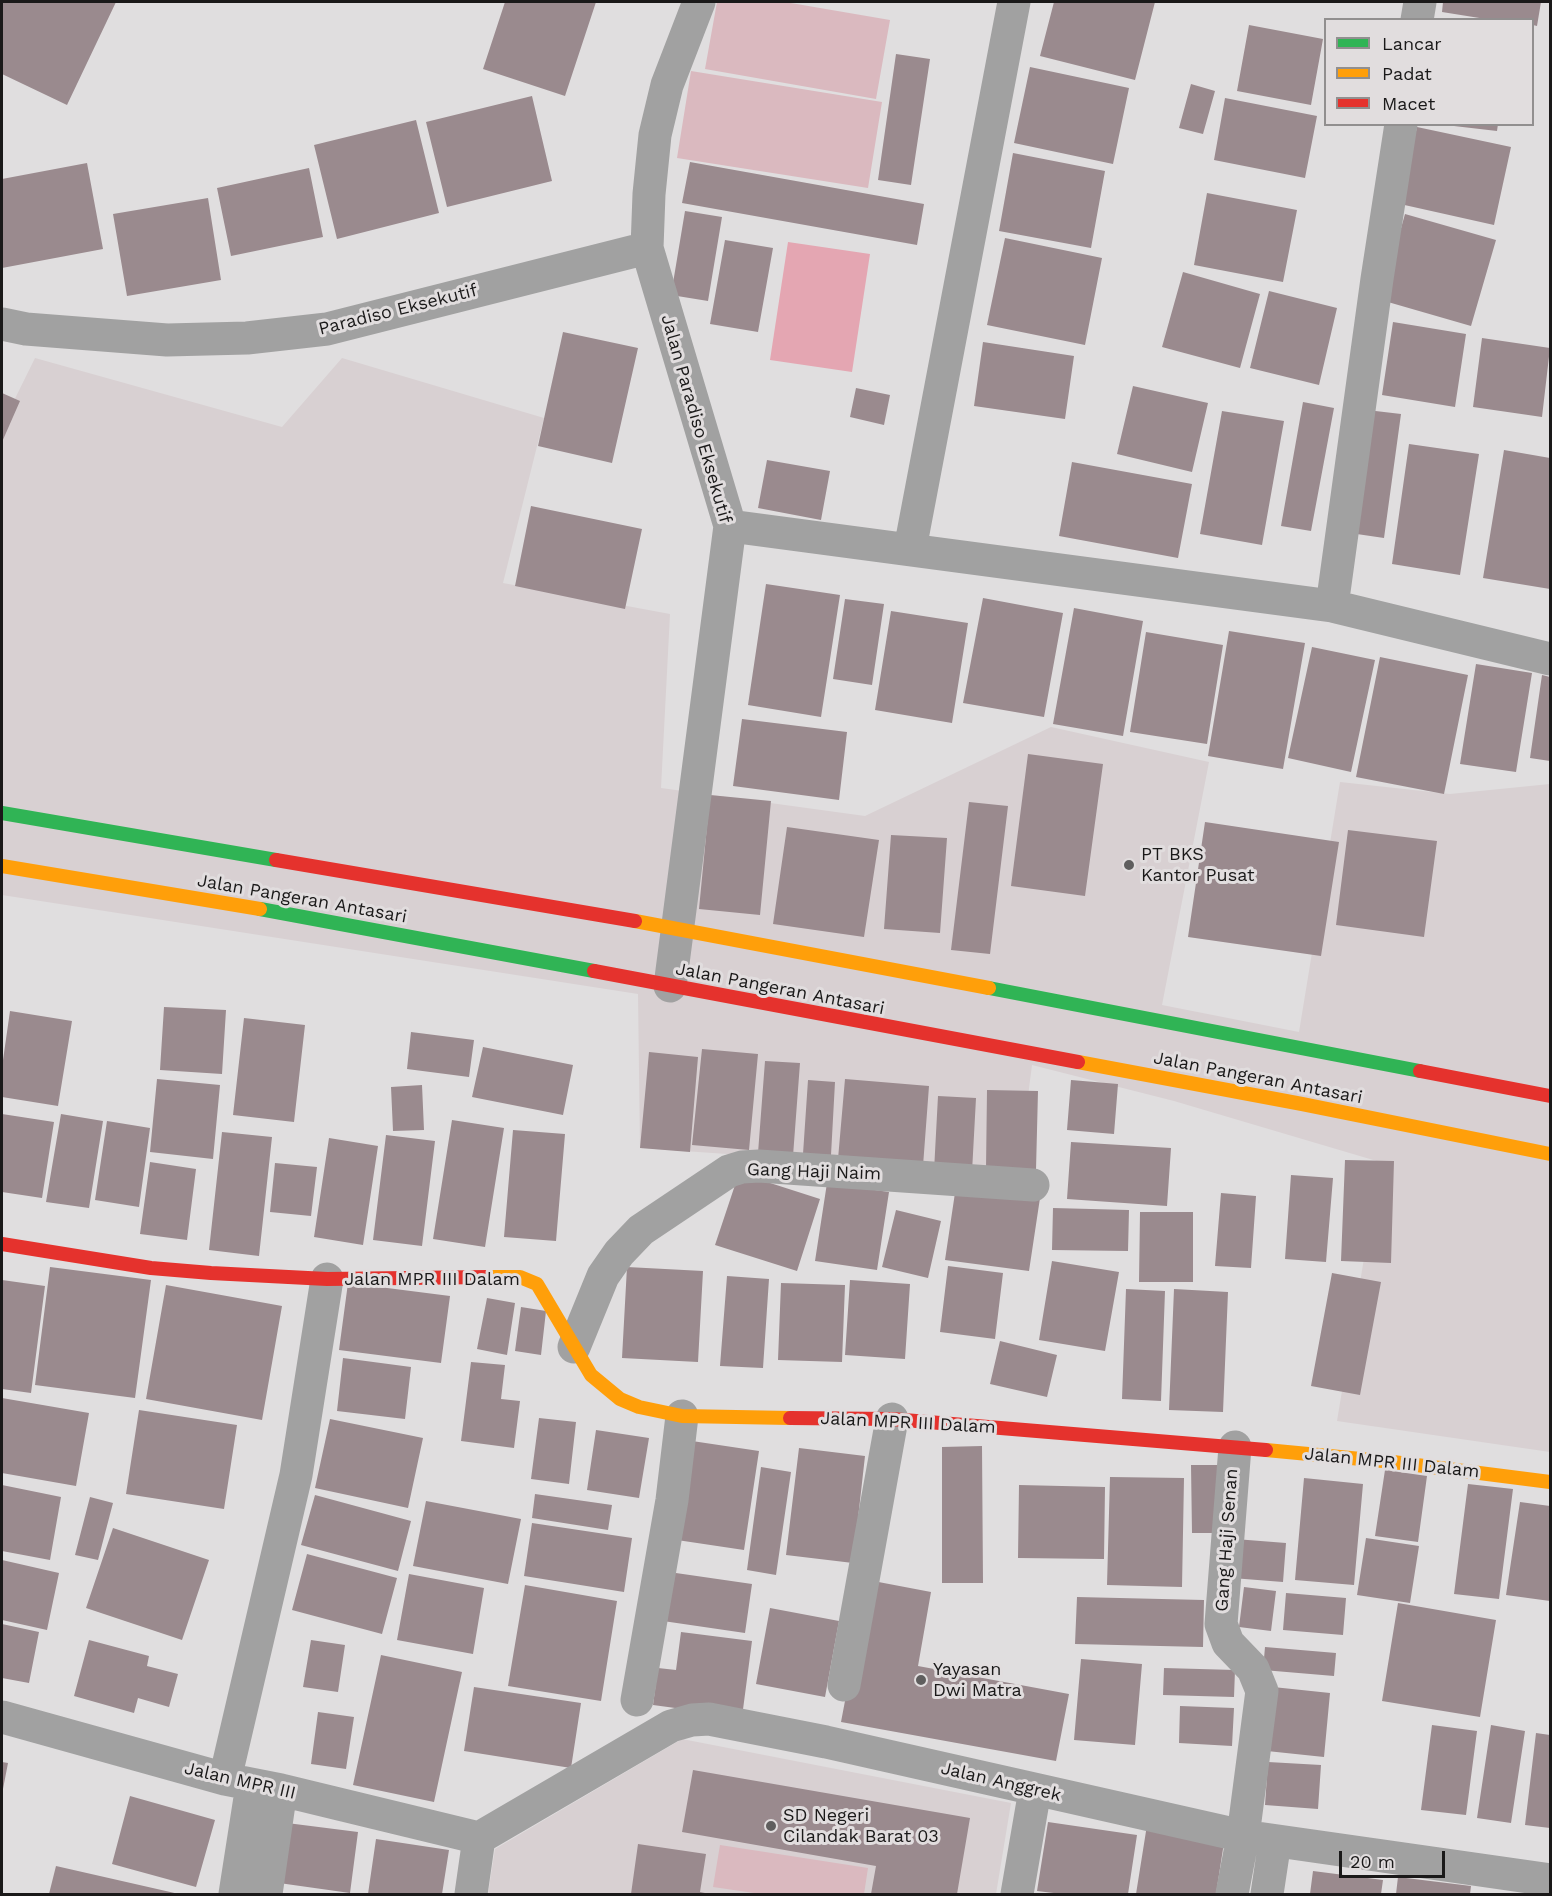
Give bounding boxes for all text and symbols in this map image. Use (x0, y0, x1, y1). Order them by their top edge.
legend (1324, 18, 1534, 126)
text: Lancar (1382, 33, 1442, 54)
text: Padat (1382, 63, 1432, 84)
text: Macet (1382, 93, 1435, 114)
street label: Paradiso Eksekutif (316, 280, 480, 340)
street label: Jalan Paradiso Eksekutif (656, 312, 736, 526)
place label: PT BKS Kantor Pusat (1141, 844, 1255, 886)
marker: PT BKS Kantor Pusat (1122, 858, 1136, 872)
street label: Jalan Pangeran Antasari (196, 870, 408, 928)
street label: Jalan Pangeran Antasari (674, 958, 886, 1020)
street label: Jalan Pangeran Antasari (1152, 1047, 1364, 1109)
street label: Gang Haji Naim (747, 1159, 881, 1185)
street label: Jalan MPR III Dalam (344, 1269, 520, 1291)
street label: Jalan MPR III Dalam (820, 1408, 996, 1438)
street label: Jalan MPR III Dalam (1304, 1443, 1480, 1483)
street label: Gang Haji Senan (1211, 1468, 1243, 1612)
place label: Yayasan Dwi Matra (933, 1659, 1022, 1702)
marker: Yayasan Dwi Matra (914, 1673, 928, 1687)
street label: Jalan MPR III (182, 1758, 298, 1804)
street label: Jalan Anggrek (939, 1758, 1063, 1806)
place label: SD Negeri Cilandak Barat 03 (783, 1805, 939, 1848)
marker: SD Negeri Cilandak Barat 03 (764, 1819, 778, 1833)
scale bar (1342, 1839, 1448, 1877)
text: 20 m (1350, 1851, 1395, 1872)

